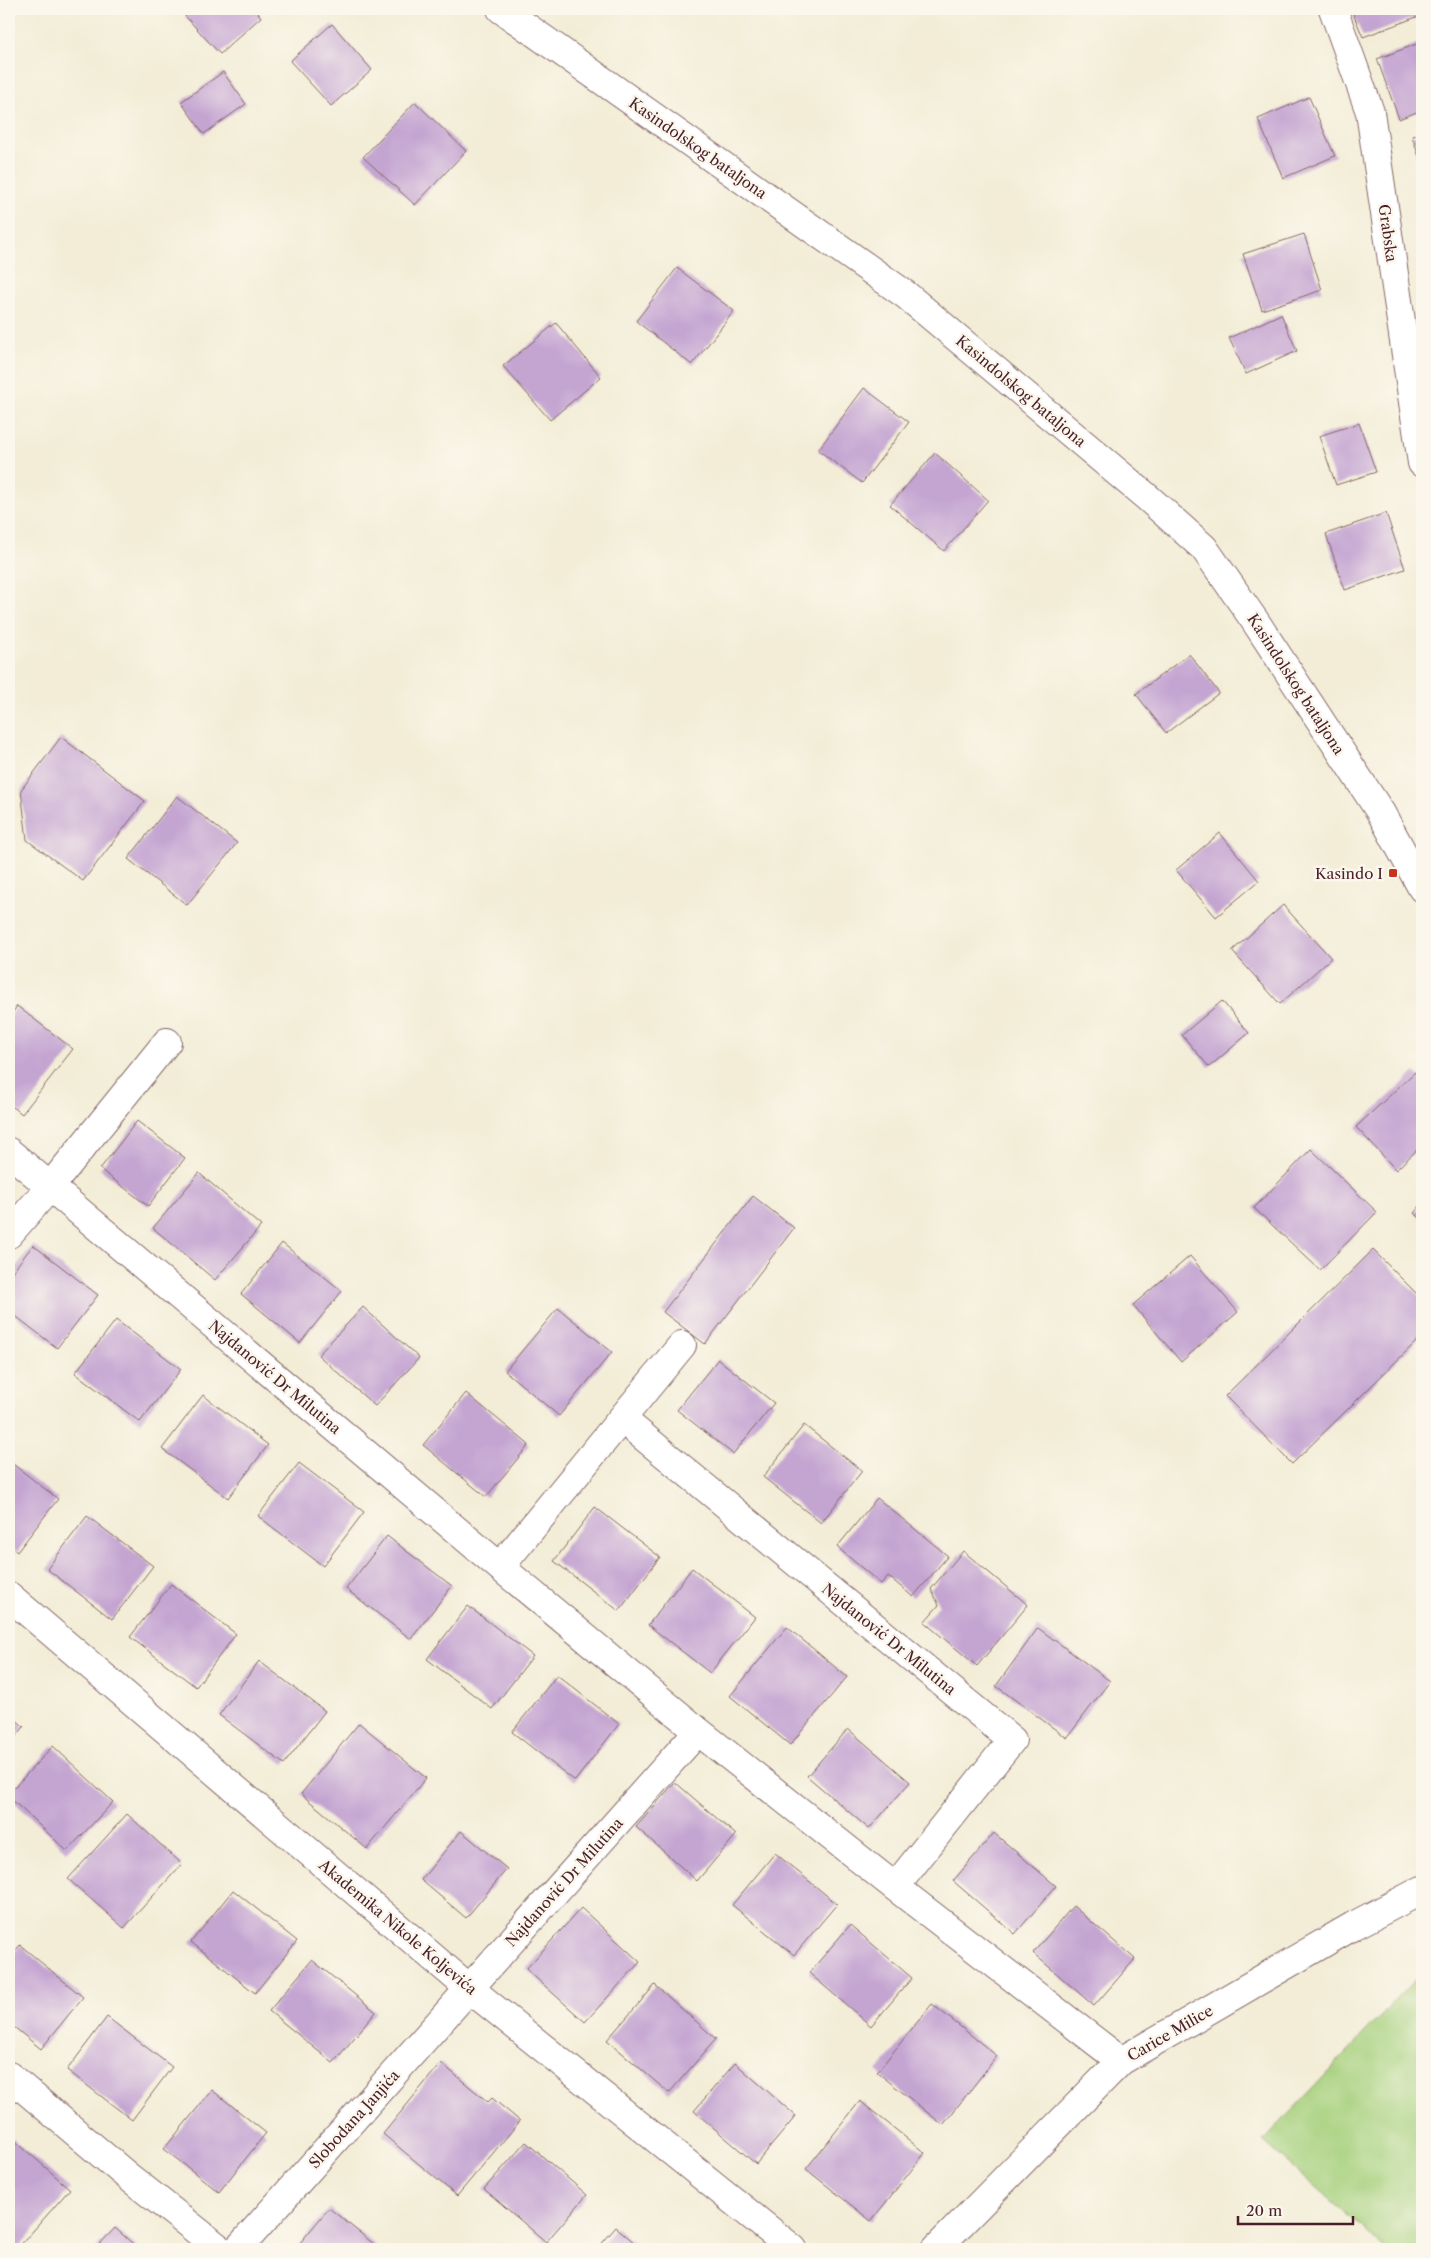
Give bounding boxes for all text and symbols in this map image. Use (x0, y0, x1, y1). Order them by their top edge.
street label: Kasindolskog bataljona (625, 93, 771, 203)
street label: Grabska (1375, 203, 1401, 263)
street label: Kasindolskog bataljona (952, 331, 1090, 451)
street label: Kasindolskog bataljona (1243, 610, 1349, 758)
place label: Kasindo I (1315, 864, 1383, 883)
marker: Kasindo I (1387, 867, 1399, 879)
street label: Najdanović Dr Milutina (205, 1316, 345, 1438)
street label: Najdanović Dr Milutina (818, 1579, 960, 1699)
street label: Najdanović Dr Milutina (501, 1814, 627, 1950)
street label: Akademika Nikole Koljevića (314, 1855, 481, 1999)
street label: Carice Milice (1124, 2001, 1216, 2065)
street label: Slobodana Janjića (305, 2066, 403, 2172)
scale bar (1238, 2193, 1354, 2225)
text: 20 m (1246, 2201, 1282, 2220)

